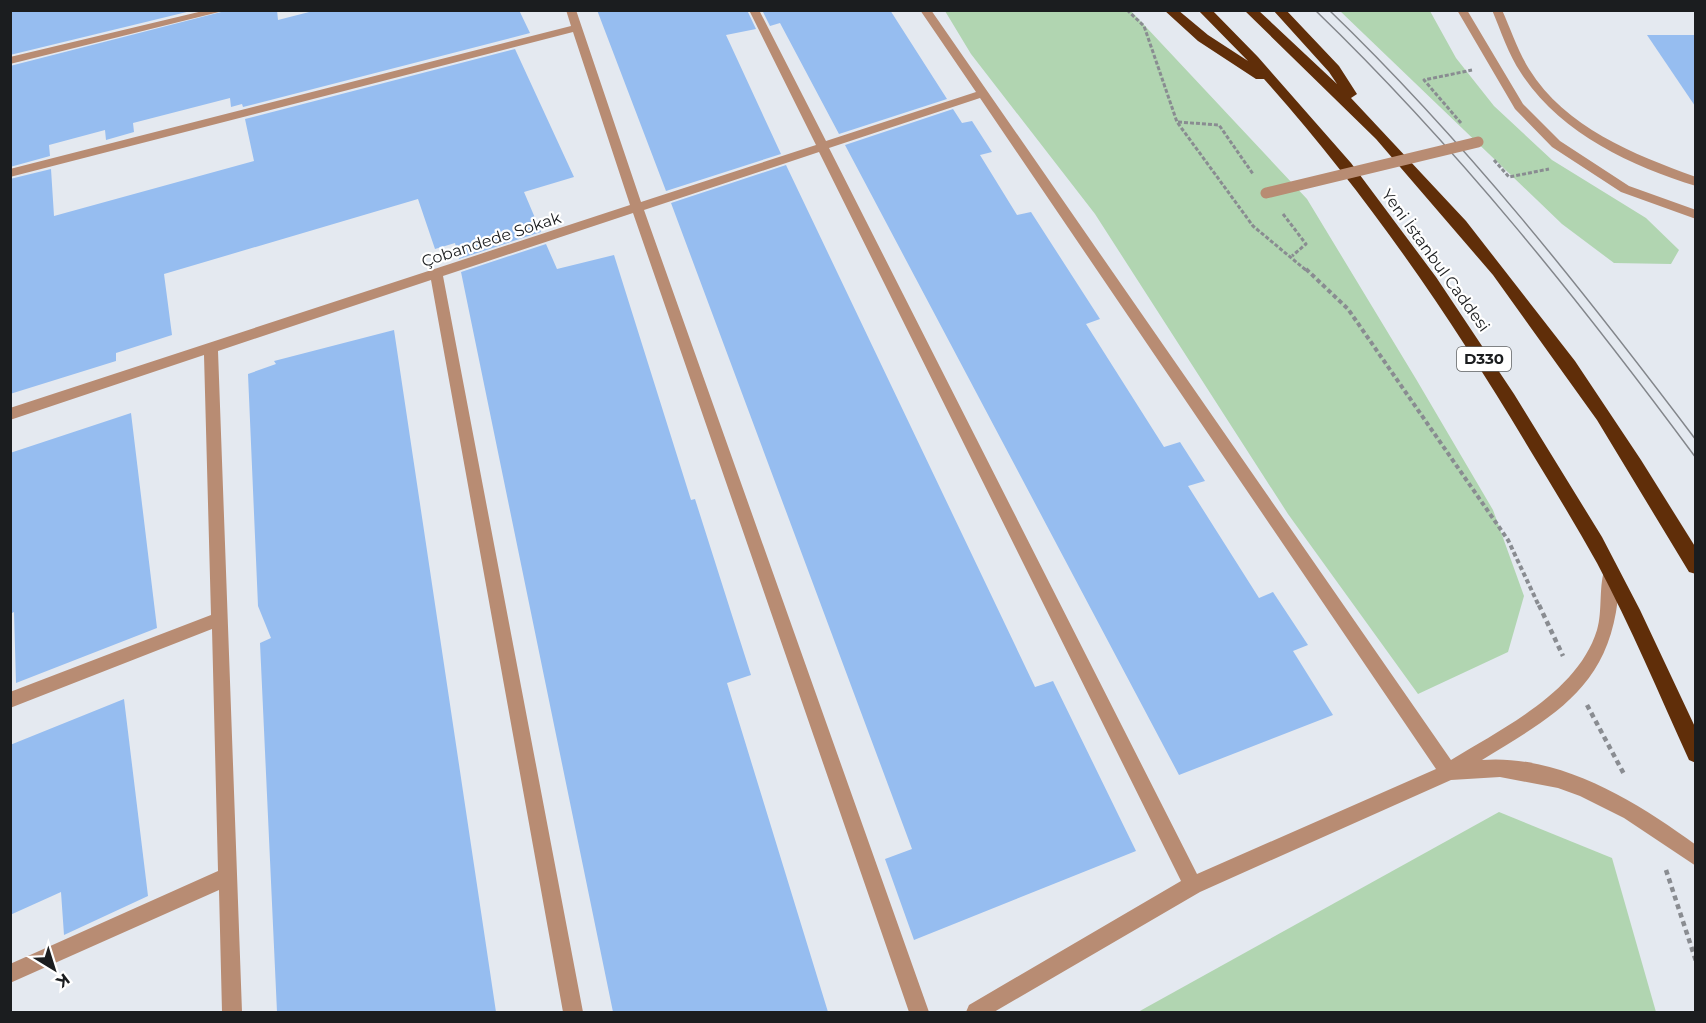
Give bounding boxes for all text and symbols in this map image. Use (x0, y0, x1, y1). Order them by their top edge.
street label: Yeni İstanbul Caddesi (1378, 185, 1494, 335)
street label: Çobandede Sokak (419, 208, 564, 271)
road number: D330 (1457, 347, 1511, 371)
north arrow (24, 939, 84, 999)
text: K (52, 969, 73, 992)

